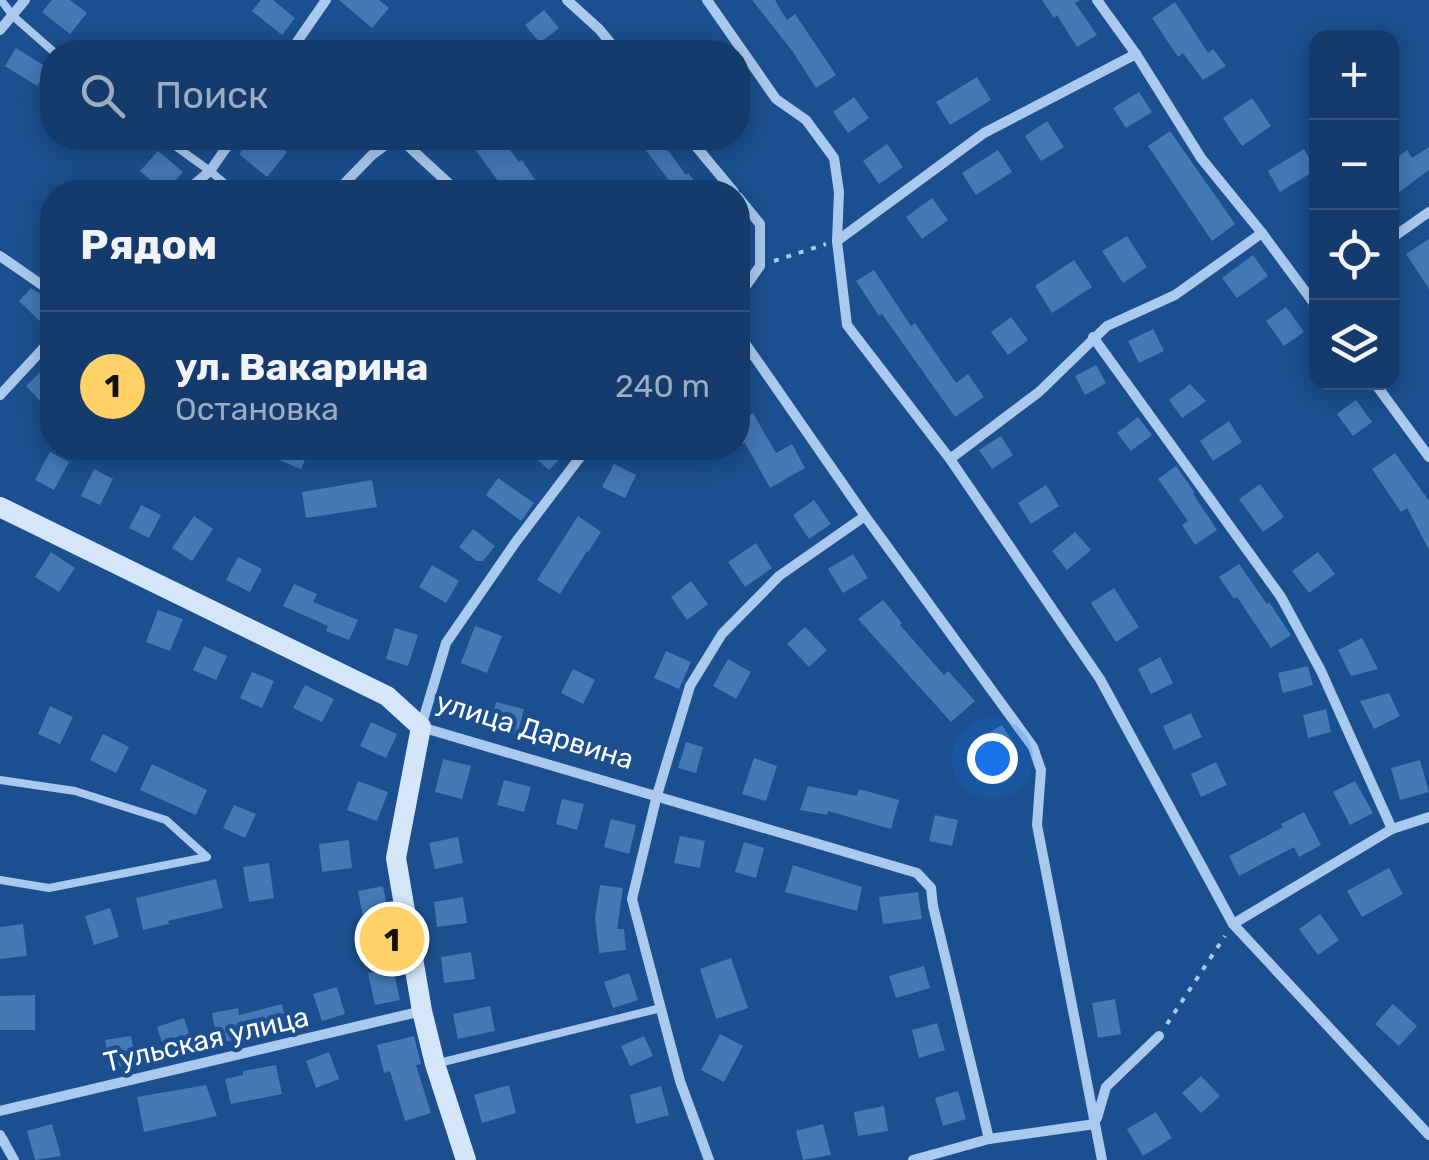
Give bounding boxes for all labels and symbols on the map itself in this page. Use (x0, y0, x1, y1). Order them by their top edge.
street label: улица Дарвина (432, 685, 638, 776)
your location (967, 733, 1018, 784)
pin: 1 (360, 902, 424, 976)
street label: Тульская улица (100, 1000, 312, 1079)

